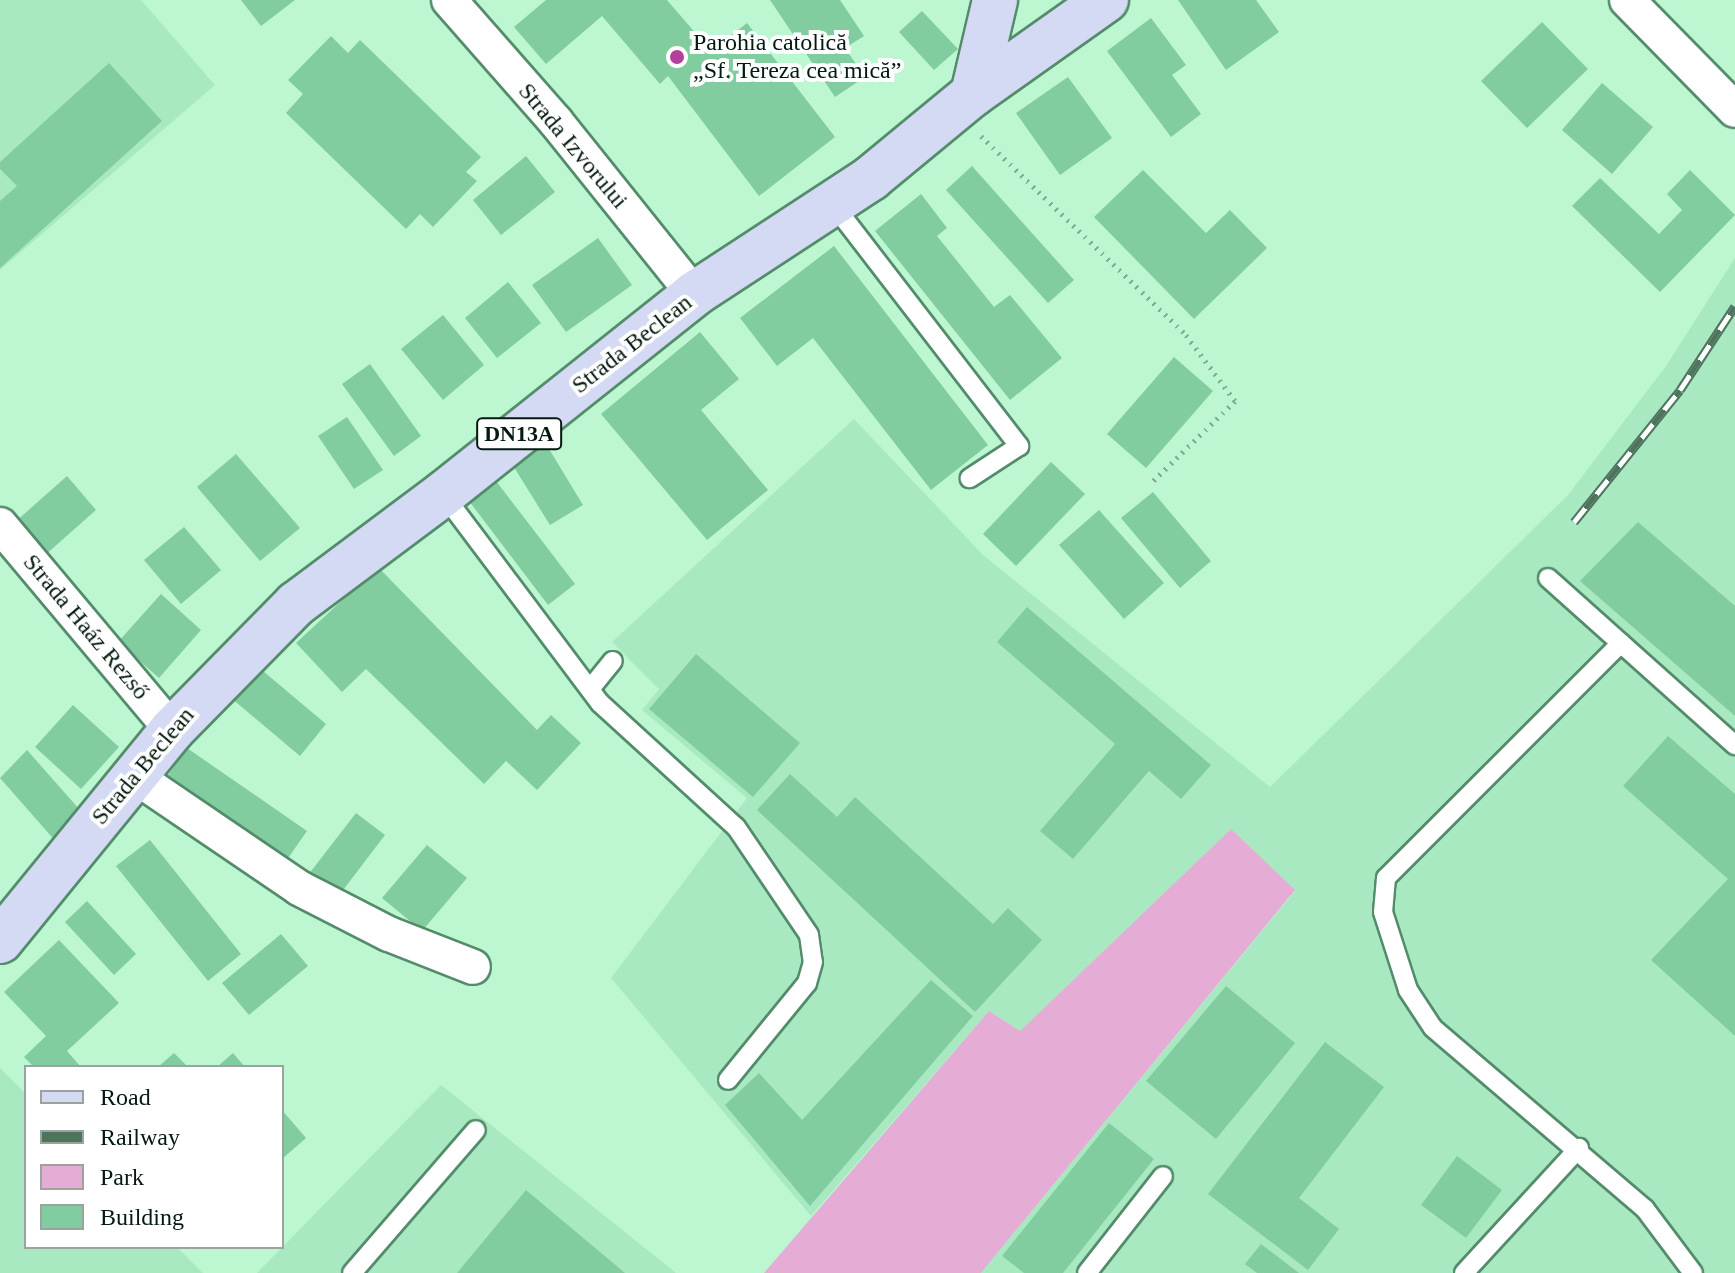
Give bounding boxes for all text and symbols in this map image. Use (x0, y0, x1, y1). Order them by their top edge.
place label: Parohia catolică „Sf. Tereza cea mică” (693, 29, 902, 85)
marker: Parohia catolică „Sf. Tereza cea mică” (668, 48, 686, 66)
street label: Strada Izvorului (512, 77, 634, 215)
street label: Strada Beclean (566, 288, 698, 400)
road number: DN13A (475, 416, 563, 452)
street label: Strada Haáz Rezső (17, 548, 155, 706)
street label: Strada Beclean (85, 701, 201, 831)
legend (24, 1065, 284, 1249)
text: Road (100, 1084, 151, 1110)
text: Railway (100, 1124, 180, 1150)
text: Park (100, 1164, 144, 1190)
text: Building (100, 1204, 184, 1230)

